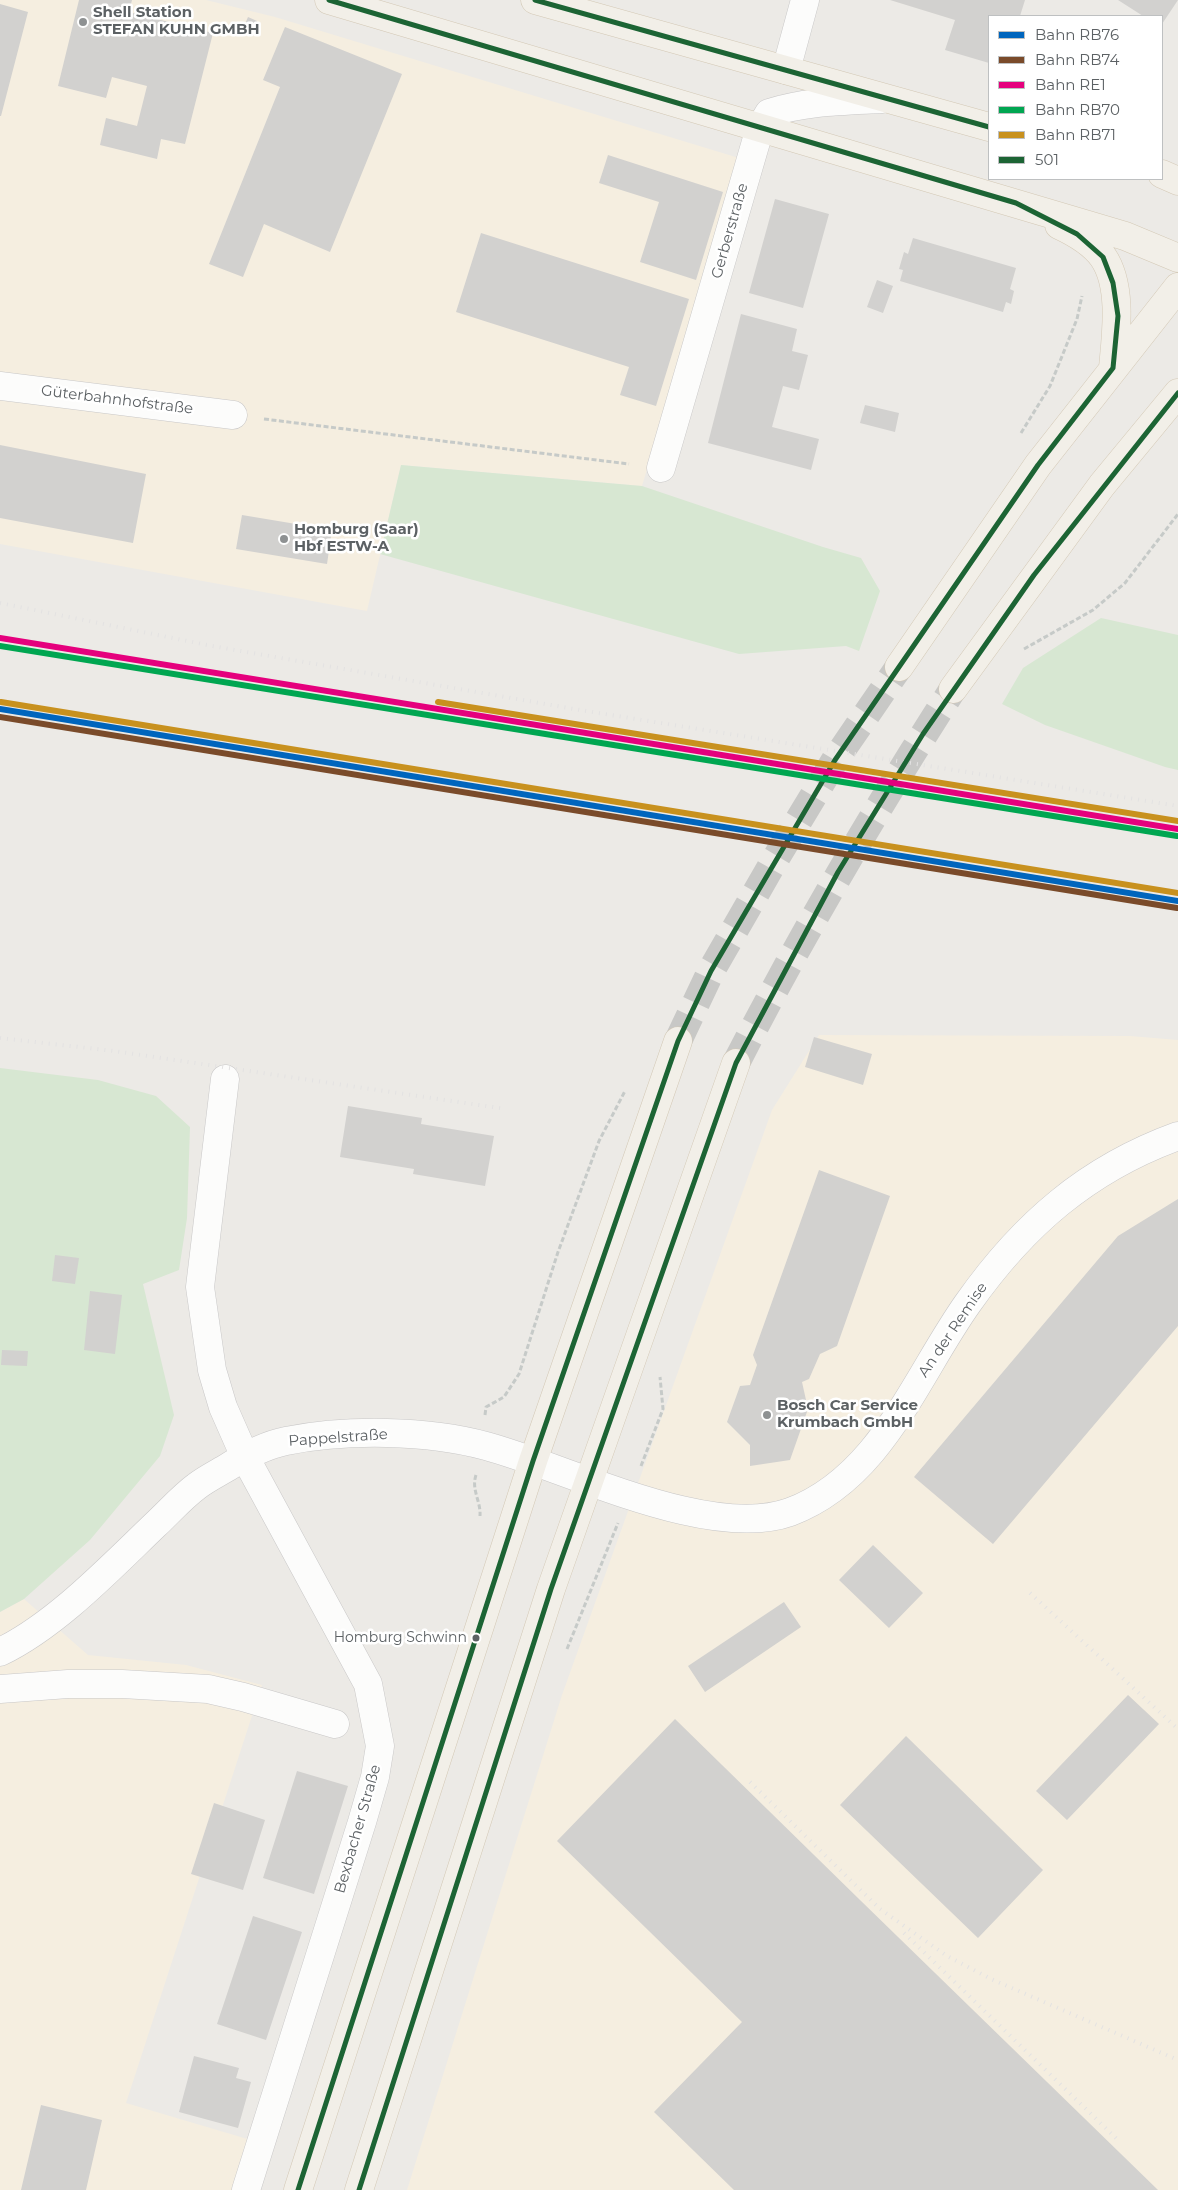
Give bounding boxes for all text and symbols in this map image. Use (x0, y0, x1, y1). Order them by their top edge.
place label: Shell Station STEFAN KUHN GMBH (93, 4, 260, 39)
legend (988, 15, 1163, 180)
marker: Shell Station STEFAN KUHN GMBH (77, 16, 89, 28)
text: Bahn RB76 (1035, 25, 1119, 44)
text: Bahn RB74 (1035, 50, 1119, 69)
text: Bahn RE1 (1035, 75, 1106, 94)
text: Bahn RB70 (1035, 100, 1120, 119)
text: Bahn RB71 (1035, 125, 1116, 144)
text: 501 (1035, 150, 1059, 169)
street label: Gerberstraße (708, 181, 752, 281)
street label: Güterbahnhofstraße (40, 382, 194, 418)
place label: Homburg (Saar) Hbf ESTW-A (294, 521, 419, 556)
marker: Homburg (Saar) Hbf ESTW-A (278, 533, 290, 545)
street label: An der Remise (915, 1279, 991, 1381)
place label: Bosch Car Service Krumbach GmbH (777, 1397, 918, 1432)
marker: Bosch Car Service Krumbach GmbH (761, 1409, 773, 1421)
street label: Pappelstraße (288, 1426, 388, 1450)
place label: Homburg Schwinn (334, 1630, 467, 1646)
marker: Homburg Schwinn (471, 1633, 481, 1643)
street label: Bexbacher Straße (331, 1762, 385, 1896)

